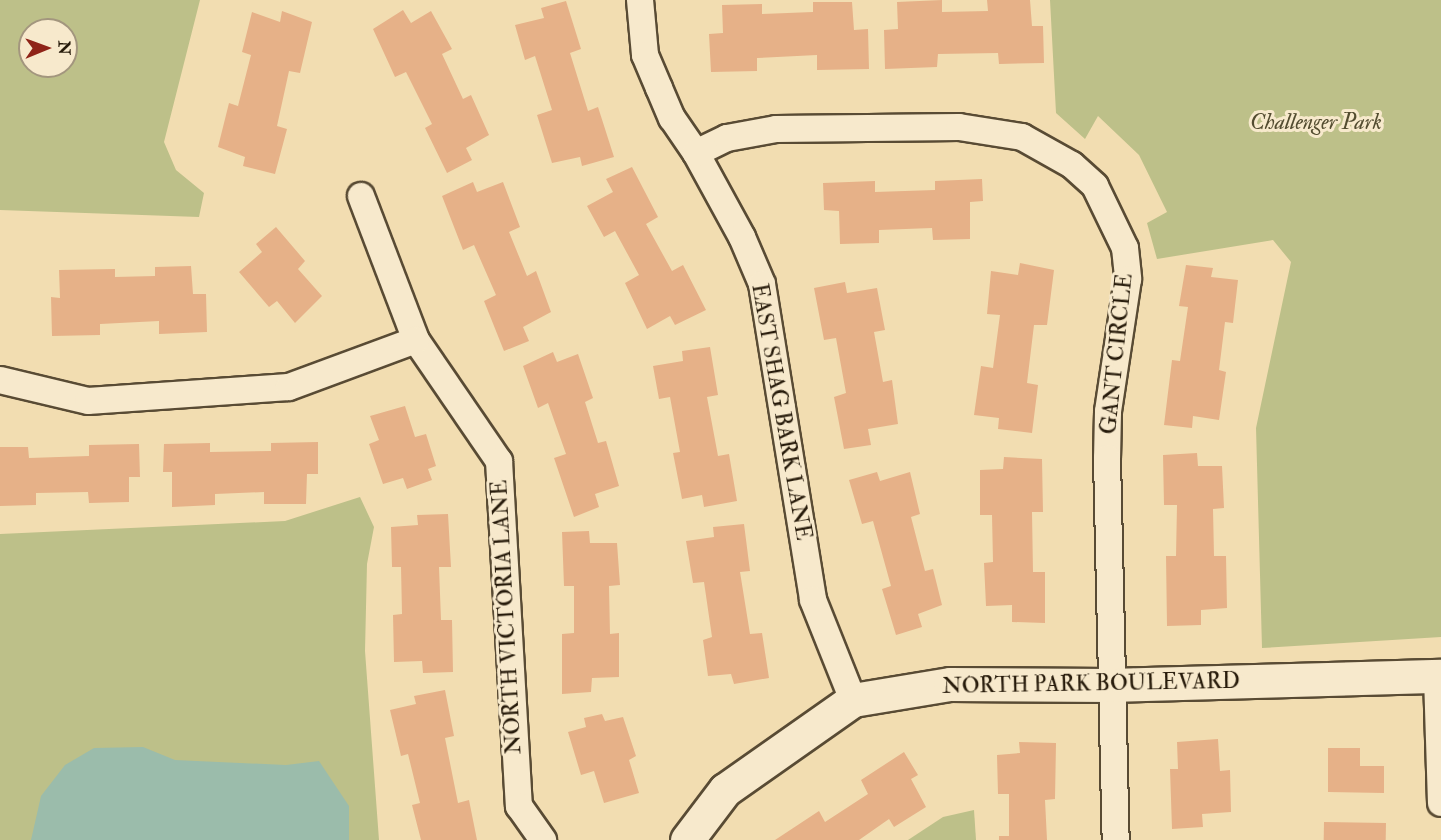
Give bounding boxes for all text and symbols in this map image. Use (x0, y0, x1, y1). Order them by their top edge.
north arrow (18, 18, 78, 78)
text: N (54, 40, 74, 55)
park label: Challenger Park (1250, 110, 1382, 136)
street label: GANT CIRCLE (1095, 272, 1139, 436)
street label: EAST SHAG BARK LANE (745, 282, 817, 542)
street label: NORTH VICTORIA LANE (487, 479, 527, 755)
street label: NORTH PARK BOULEVARD (942, 668, 1240, 700)

